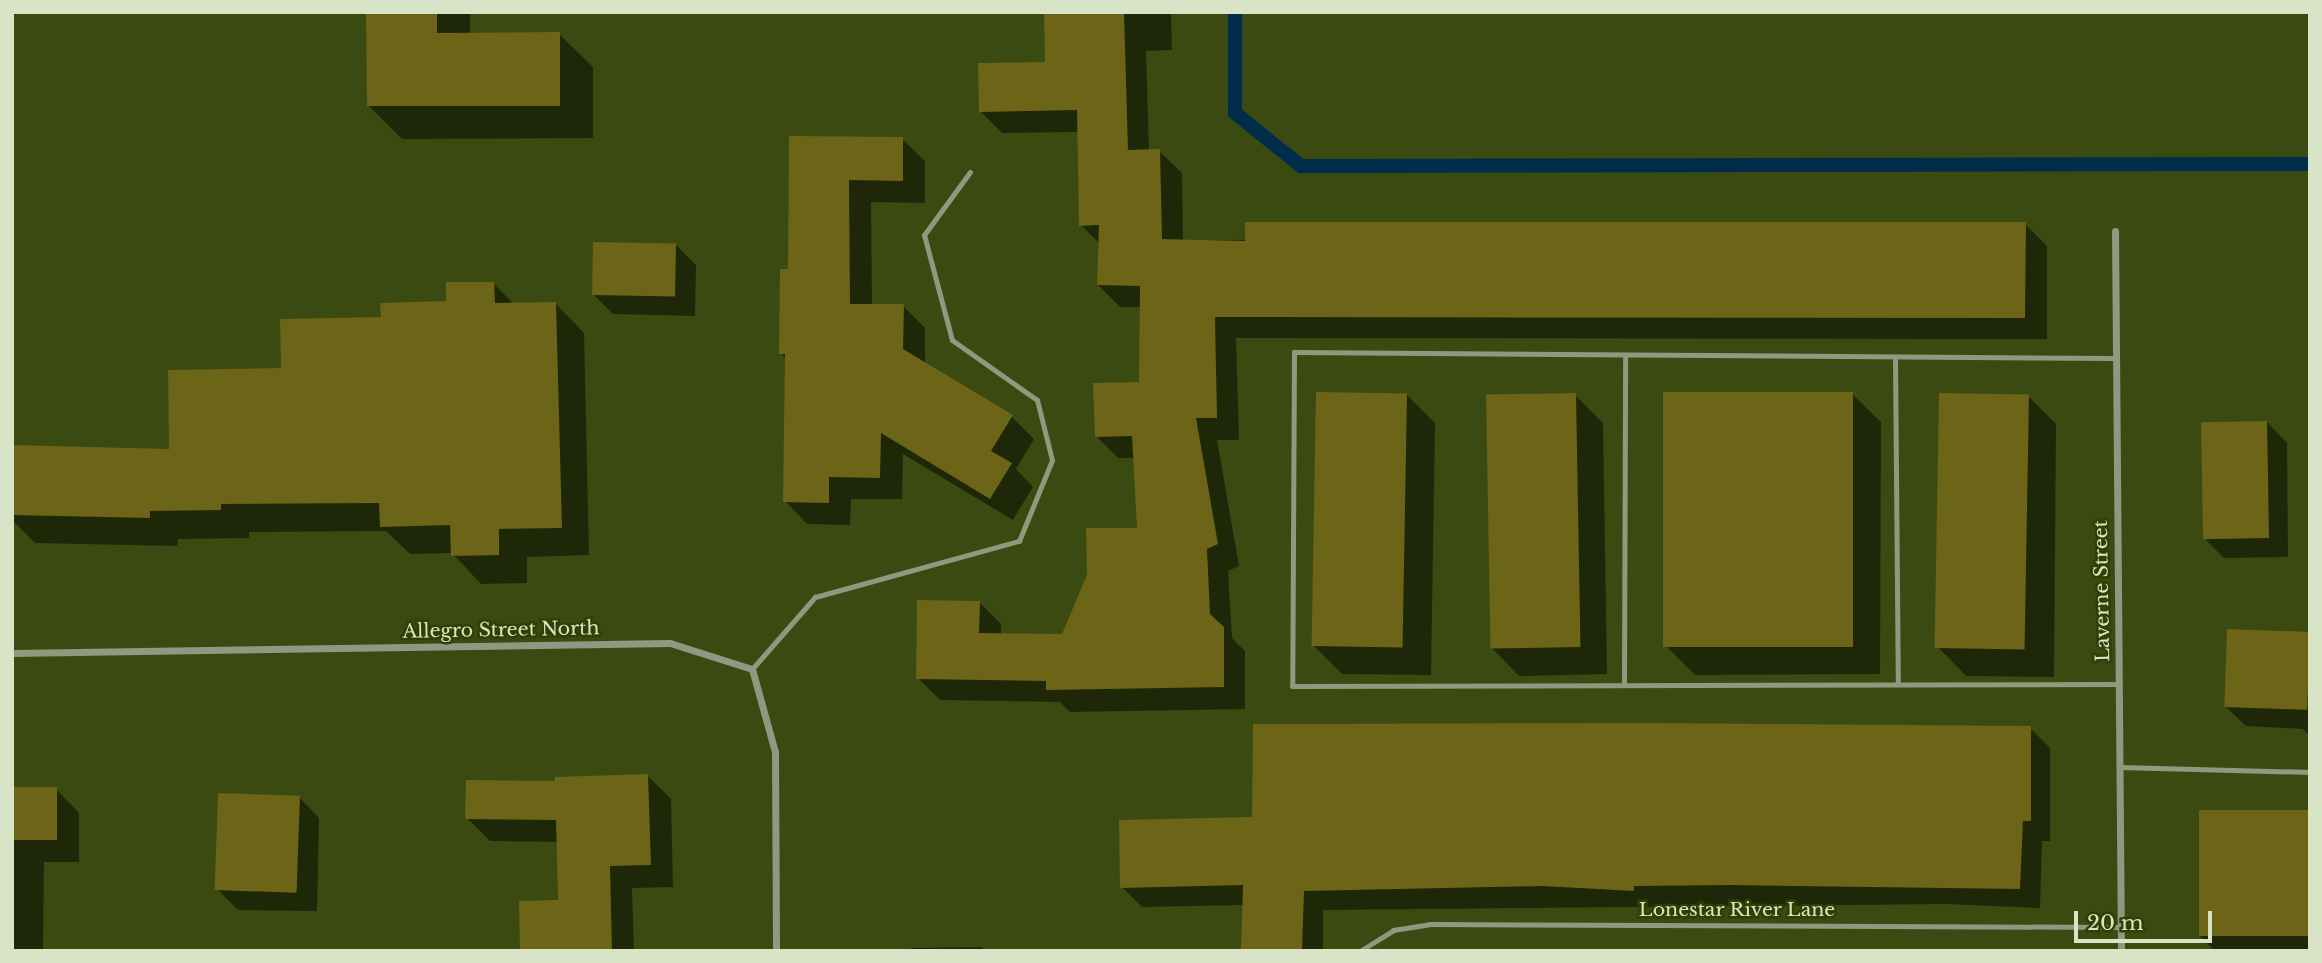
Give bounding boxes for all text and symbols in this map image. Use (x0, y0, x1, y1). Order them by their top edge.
street label: Laverne Street (2089, 520, 2115, 662)
street label: Allegro Street North (402, 617, 600, 643)
scale bar (2077, 897, 2215, 941)
street label: Lonestar River Lane (1638, 899, 1836, 921)
text: 20 m (2087, 910, 2144, 936)

